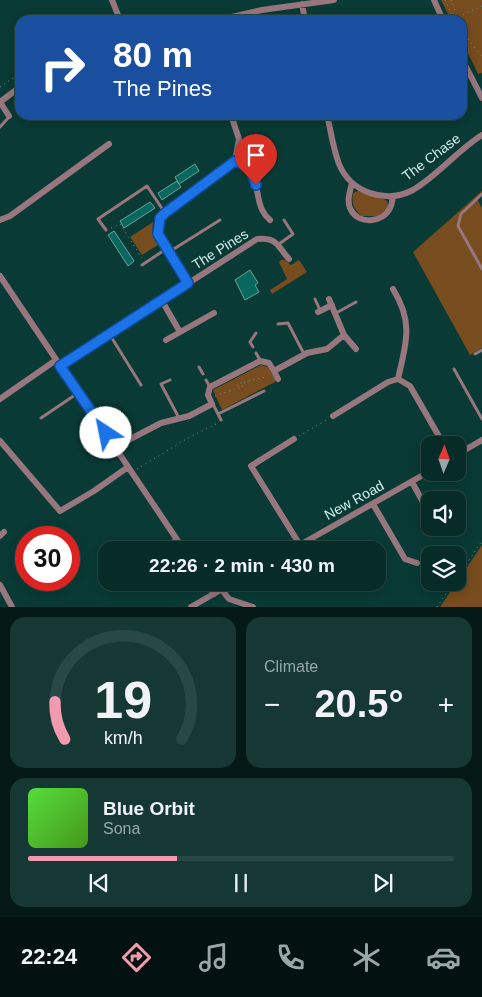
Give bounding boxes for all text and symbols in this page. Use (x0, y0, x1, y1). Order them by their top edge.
icon: right (30, 35, 95, 100)
text: 80 m (113, 35, 193, 74)
text: The Pines (113, 76, 212, 101)
street label: The Chase (399, 130, 463, 184)
pin (235, 134, 277, 185)
icon: arrive (242, 141, 270, 169)
street label: The Pines (189, 226, 251, 272)
position arrow (79, 406, 131, 458)
north arrow (421, 436, 466, 481)
map controls (421, 436, 466, 591)
street label: New Road (322, 477, 386, 523)
button: sound (421, 491, 466, 536)
speed limit sign: 30 (15, 526, 80, 591)
button: layers (421, 546, 466, 591)
text: 22:26 · 2 min · 430 m (149, 555, 335, 576)
text: Climate (264, 658, 318, 675)
text: 19 (94, 671, 152, 729)
text: 20.5° (314, 683, 404, 725)
text: − (264, 689, 280, 720)
text: + (438, 689, 454, 720)
text: km/h (104, 728, 142, 748)
text: Blue Orbit (103, 798, 195, 819)
text: Sona (103, 820, 140, 837)
icon: previous (85, 869, 113, 897)
icon: pause (227, 869, 255, 897)
icon: next (369, 869, 397, 897)
icon: directions (119, 940, 154, 975)
icon: music (196, 940, 231, 975)
icon: phone (273, 940, 308, 975)
icon: climate (349, 940, 384, 975)
icon: car (426, 940, 461, 975)
text: 22:24 (21, 944, 77, 969)

